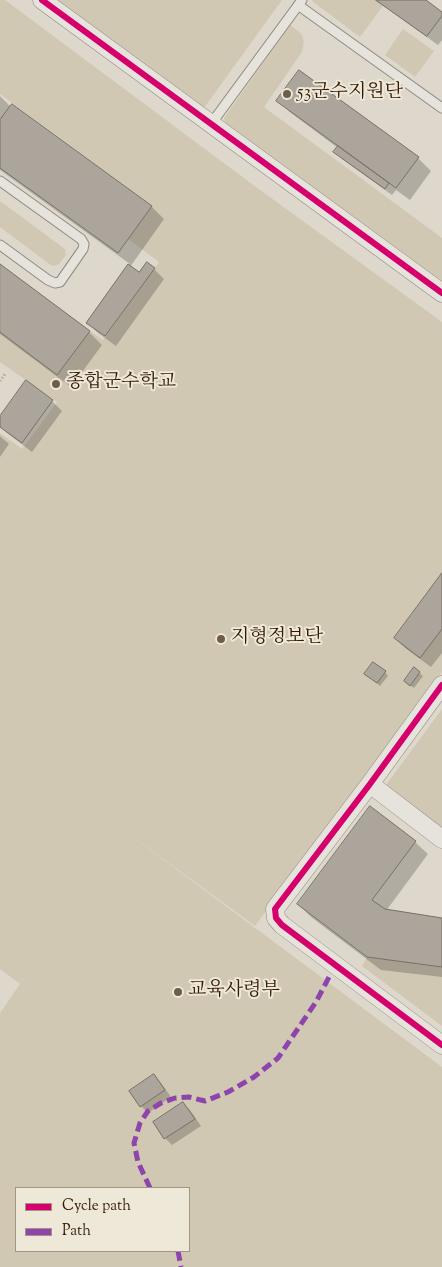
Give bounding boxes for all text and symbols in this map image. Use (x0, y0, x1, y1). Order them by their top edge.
place label: 53군수지원단 (297, 83, 403, 105)
marker: 53군수지원단 (281, 88, 293, 100)
place label: 종합군수학교 (66, 373, 176, 395)
marker: 종합군수학교 (50, 378, 62, 390)
place label: 지형정보단 (231, 628, 323, 650)
marker: 지형정보단 (215, 633, 227, 645)
place label: 교육사령부 (188, 981, 280, 1003)
marker: 교육사령부 (172, 986, 184, 998)
legend (15, 1187, 190, 1252)
text: Cycle path (62, 1196, 131, 1217)
text: Path (62, 1221, 91, 1242)

